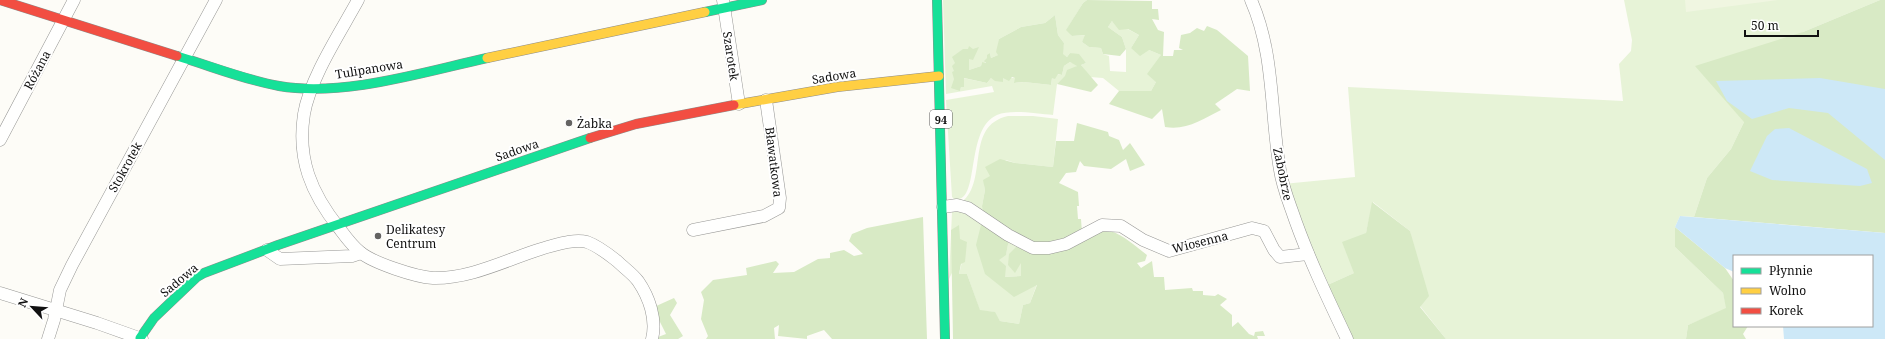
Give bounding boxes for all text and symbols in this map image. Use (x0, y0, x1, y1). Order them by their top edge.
scale bar (1745, 12, 1818, 38)
text: 50 m (1751, 17, 1779, 34)
street label: Szarotek (719, 30, 743, 83)
street label: Różana (20, 47, 55, 93)
street label: Tulipanowa (334, 55, 404, 83)
street label: Sadowa (811, 64, 858, 88)
road number: 94 (930, 110, 952, 128)
place label: Żabka (577, 115, 612, 132)
marker: Żabka (564, 118, 574, 128)
street label: Bławatkowa (761, 126, 787, 198)
street label: Sadowa (493, 135, 541, 165)
street label: Stokrotek (104, 138, 146, 195)
street label: Zabobrze (1269, 146, 1297, 202)
place label: Delikatesy Centrum (386, 221, 446, 252)
street label: Wiosenna (1170, 227, 1230, 257)
marker: Delikatesy Centrum (373, 231, 383, 241)
legend (1733, 255, 1873, 327)
street label: Sadowa (156, 259, 202, 301)
text: Płynnie (1769, 262, 1813, 279)
text: Wolno (1769, 282, 1806, 299)
north arrow (12, 287, 52, 327)
text: N (14, 295, 31, 310)
text: Korek (1769, 302, 1804, 319)

